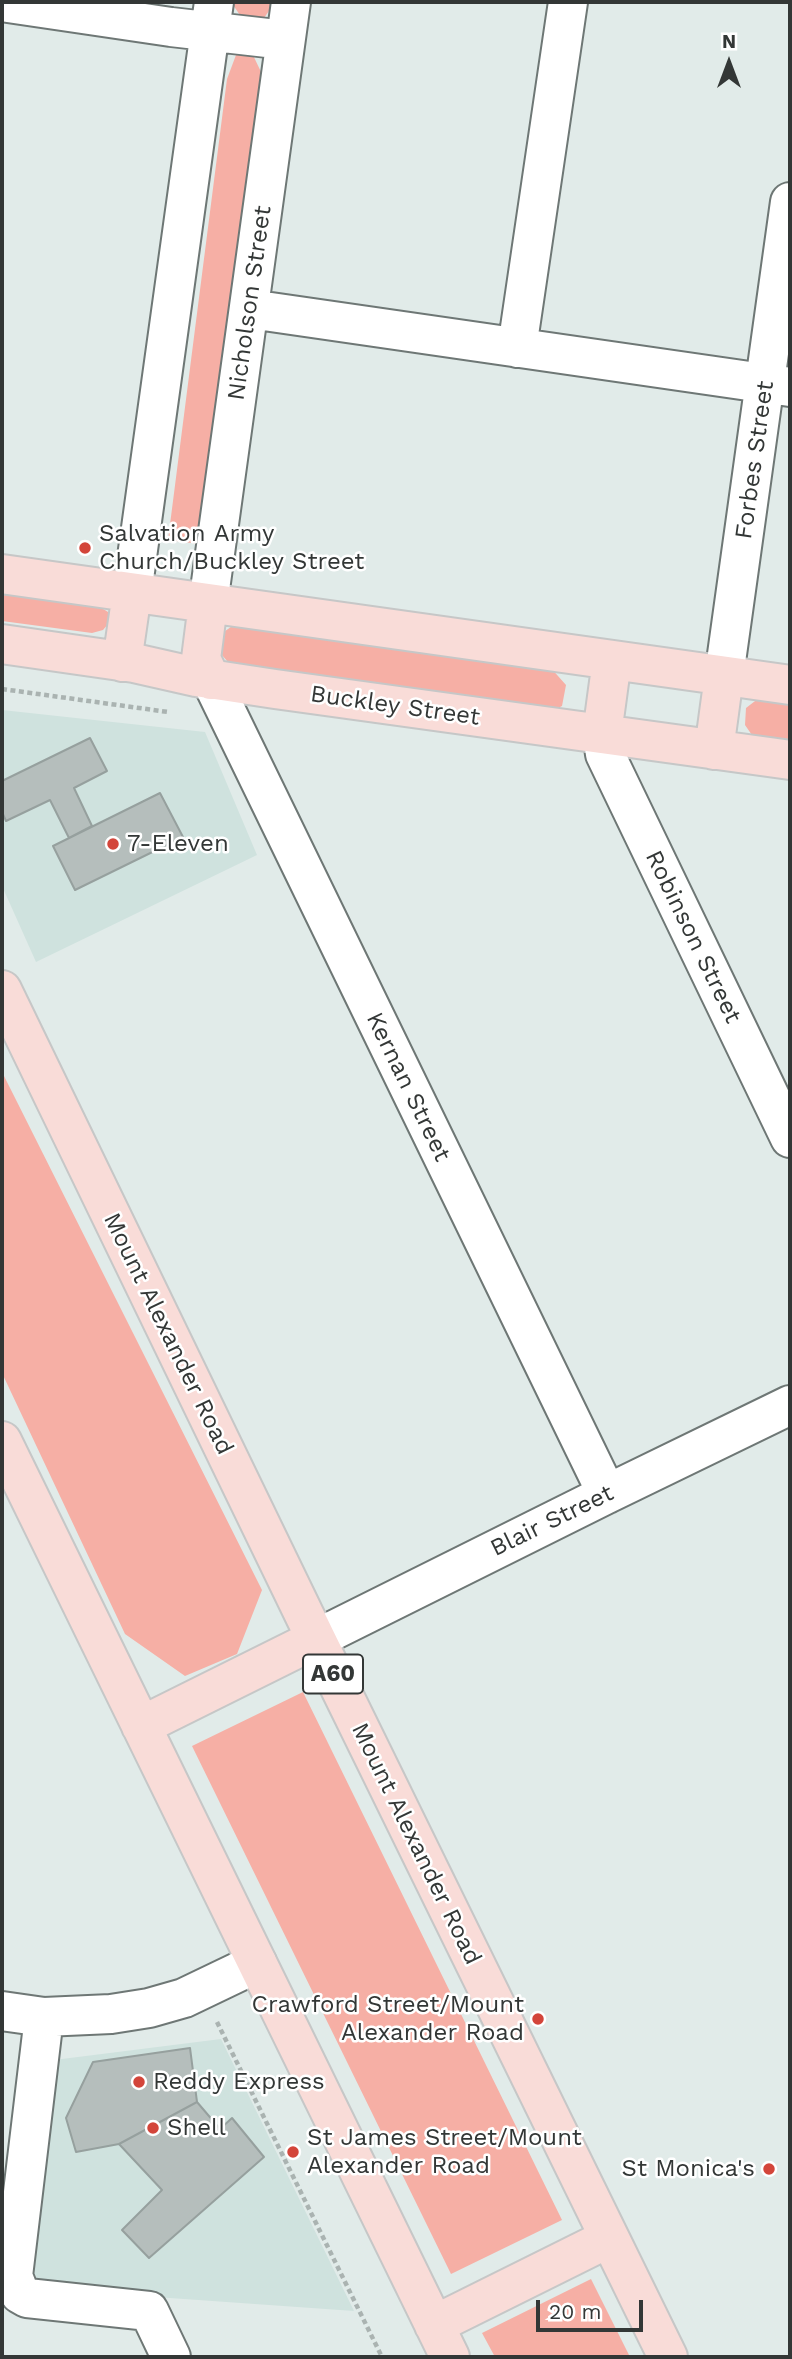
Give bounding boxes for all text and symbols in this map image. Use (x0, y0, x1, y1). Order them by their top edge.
north arrow (694, 28, 764, 98)
text: N (722, 30, 736, 53)
street label: Nicholson Street (222, 204, 278, 402)
street label: Forbes Street (730, 379, 780, 541)
place label: Salvation Army Church/Buckley Street (99, 520, 364, 576)
marker: Salvation Army Church/Buckley Street (77, 540, 93, 556)
street label: Buckley Street (308, 680, 482, 732)
place label: 7-Eleven (127, 830, 229, 858)
marker: 7-Eleven (105, 836, 121, 852)
street label: Robinson Street (639, 846, 747, 1028)
street label: Kernan Street (360, 1008, 456, 1166)
street label: Mount Alexander Road (97, 1208, 239, 1460)
street label: Blair Street (486, 1479, 618, 1563)
road number: A60 (303, 1654, 363, 1694)
street label: Mount Alexander Road (345, 1718, 487, 1970)
place label: Crawford Street/Mount Alexander Road (252, 1991, 524, 2047)
marker: Crawford Street/Mount Alexander Road (530, 2011, 546, 2027)
place label: Reddy Express (153, 2068, 325, 2096)
marker: Reddy Express (131, 2074, 147, 2090)
place label: Shell (167, 2114, 226, 2142)
marker: Shell (145, 2120, 161, 2136)
place label: St James Street/Mount Alexander Road (307, 2124, 582, 2180)
marker: St James Street/Mount Alexander Road (285, 2144, 301, 2160)
place label: St Monica's (622, 2155, 755, 2183)
marker: St Monica's (761, 2161, 777, 2177)
scale bar (540, 2286, 647, 2330)
text: 20 m (549, 2299, 601, 2324)

